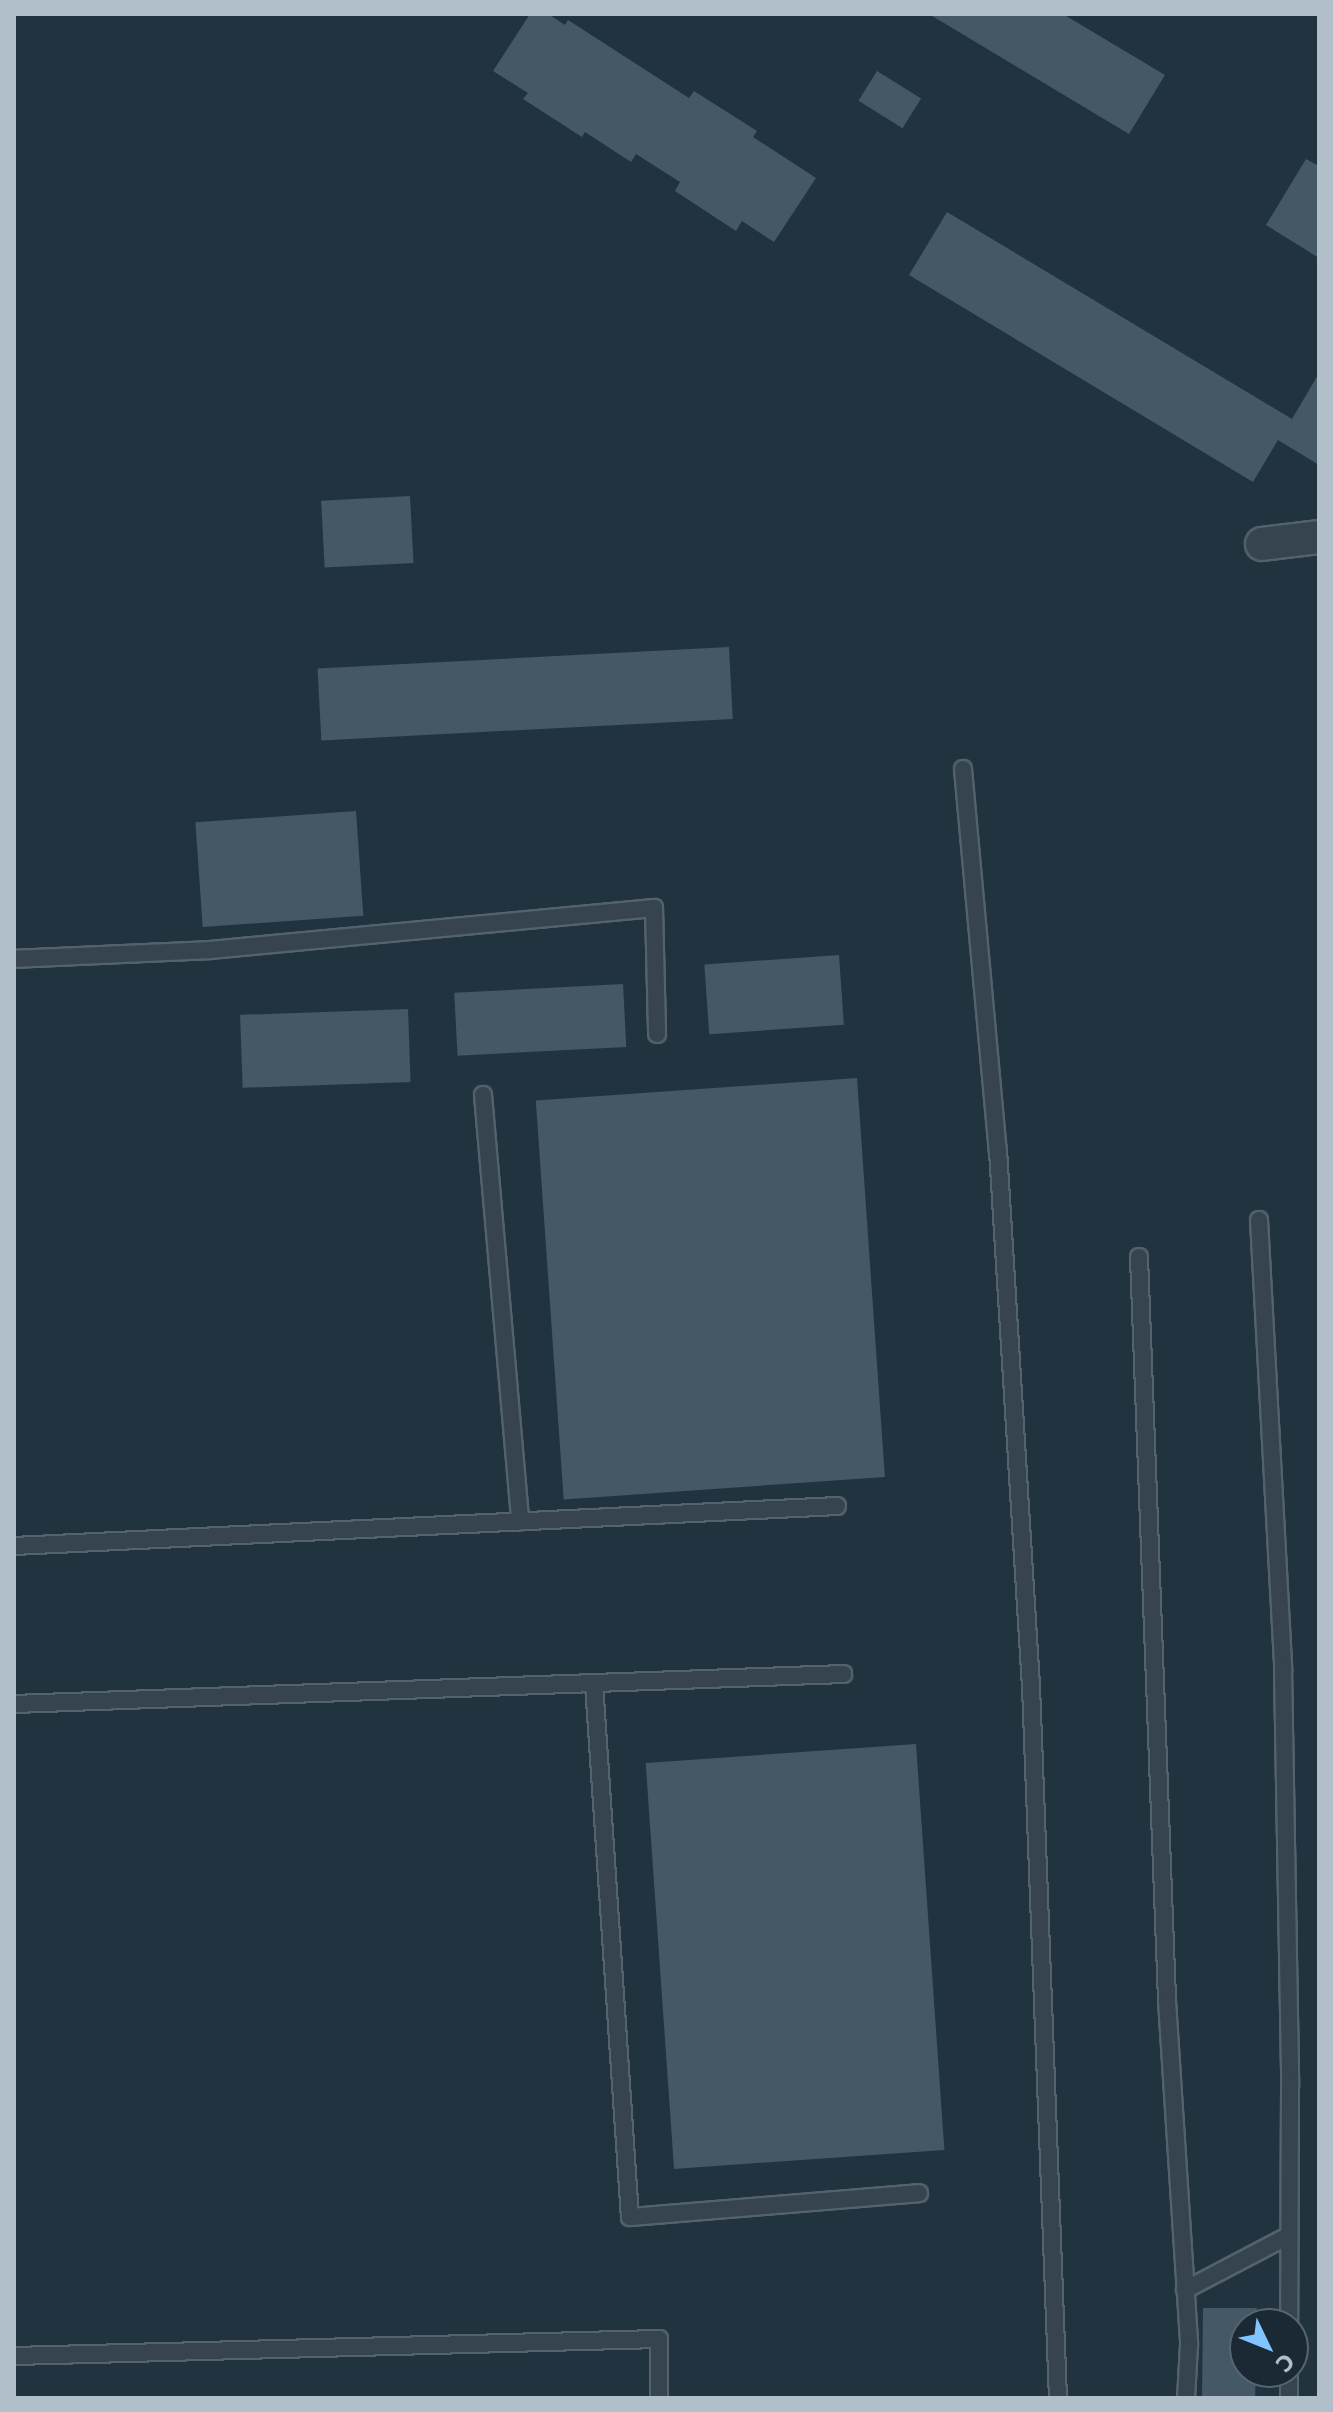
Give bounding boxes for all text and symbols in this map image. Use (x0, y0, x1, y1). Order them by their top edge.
north arrow (1229, 2308, 1309, 2388)
text: С (1270, 2349, 1300, 2378)

